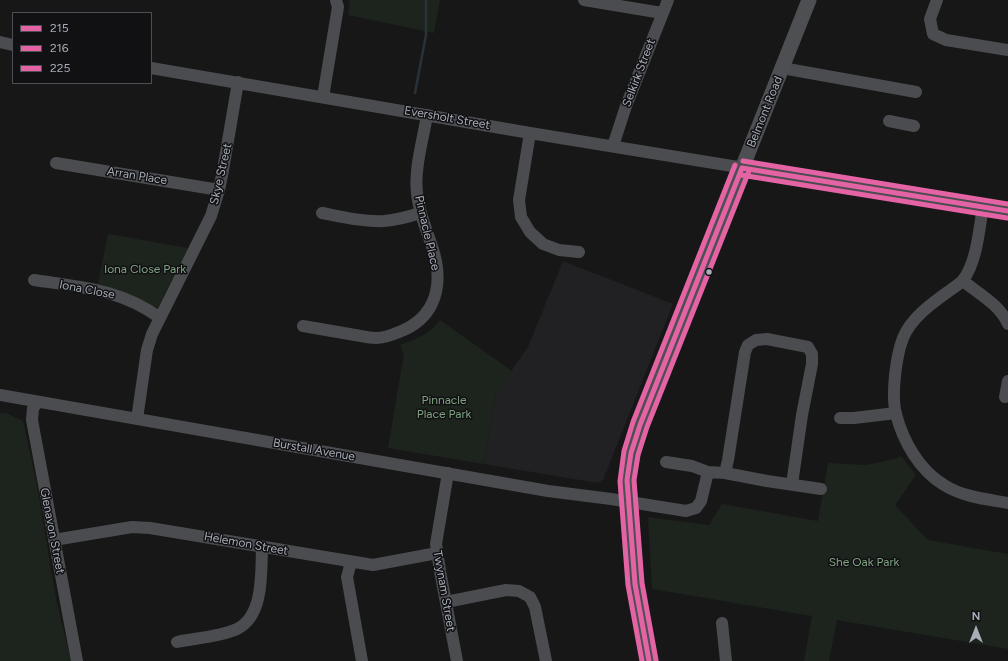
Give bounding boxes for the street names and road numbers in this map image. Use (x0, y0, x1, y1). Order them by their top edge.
street label: Selkirk Street (619, 37, 659, 109)
street label: Belmont Road (744, 74, 786, 150)
street label: Eversholt Street (403, 103, 491, 133)
street label: Skye Street (207, 142, 235, 206)
street label: Arran Place (106, 164, 168, 188)
street label: Pinnacle Place (411, 194, 443, 272)
street label: Iona Close (58, 278, 116, 302)
street label: Burstall Avenue (272, 436, 356, 464)
street label: Glenavon Street (37, 487, 67, 575)
street label: Helemon Street (203, 530, 289, 558)
street label: Twynam Street (430, 549, 458, 633)

